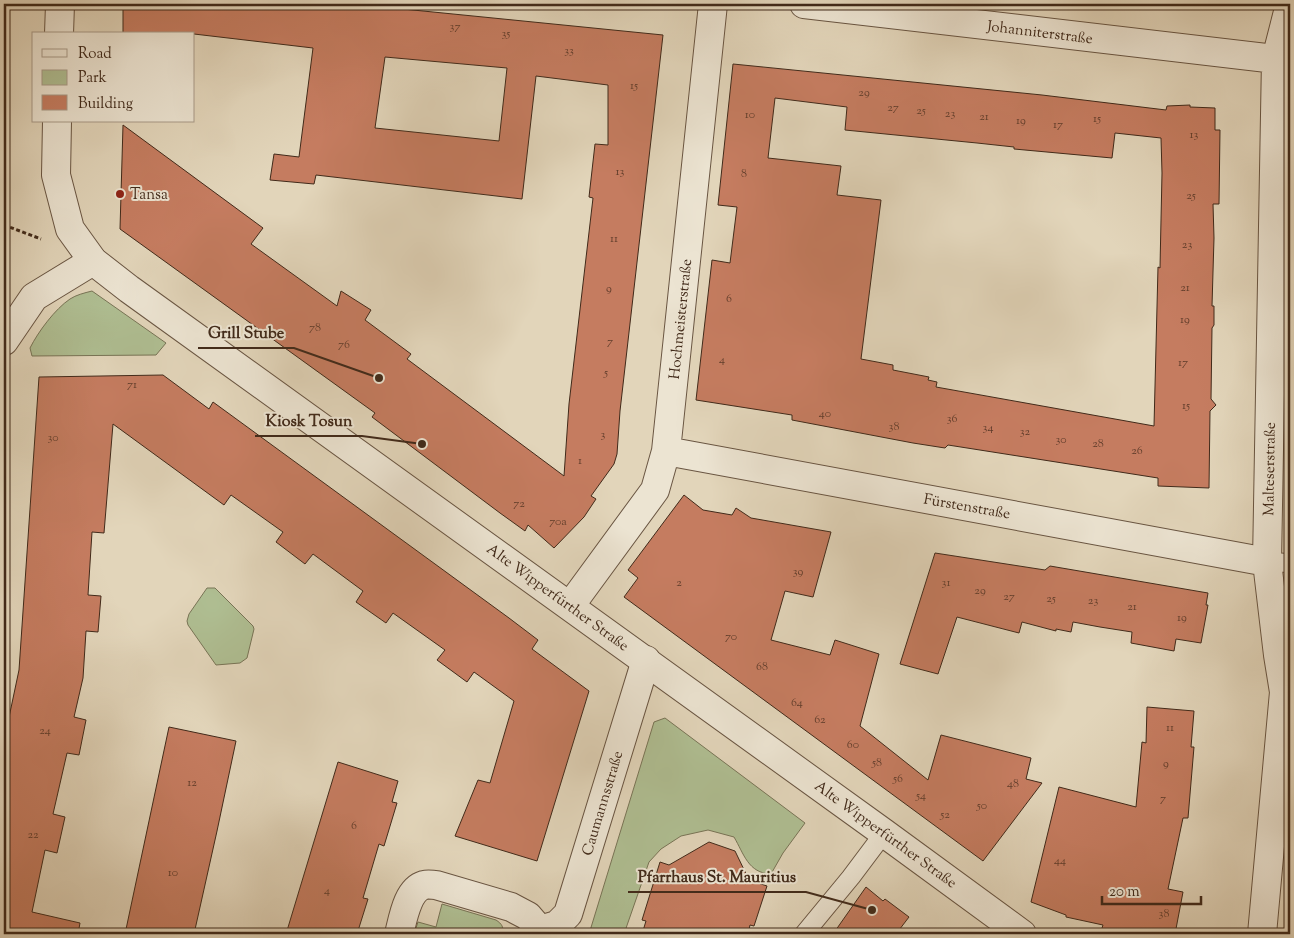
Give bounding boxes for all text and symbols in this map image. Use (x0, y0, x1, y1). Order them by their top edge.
street label: Johanniterstraße (985, 16, 1094, 50)
house number: 37 (450, 18, 460, 36)
house number: 35 (502, 25, 510, 43)
legend (32, 32, 195, 122)
house number: 33 (564, 42, 574, 60)
text: Road (78, 44, 112, 65)
text: Park (78, 68, 107, 89)
house number: 15 (630, 77, 638, 95)
house number: 29 (858, 84, 870, 102)
text: Building (78, 94, 133, 115)
house number: 27 (887, 99, 899, 117)
house number: 25 (916, 102, 926, 120)
house number: 23 (945, 105, 955, 123)
house number: 10 (745, 106, 755, 124)
house number: 21 (979, 108, 989, 126)
house number: 15 (1093, 110, 1101, 128)
house number: 19 (1016, 112, 1026, 130)
house number: 17 (1053, 116, 1063, 134)
house number: 13 (1190, 126, 1199, 144)
house number: 13 (616, 163, 625, 181)
house number: 8 (741, 165, 747, 183)
place label: Tansa (130, 185, 168, 206)
house number: 25 (1186, 187, 1196, 205)
marker: Tansa (114, 188, 126, 200)
house number: 11 (610, 230, 618, 248)
house number: 23 (1182, 236, 1192, 254)
street label: Hochmeisterstraße (665, 258, 698, 381)
house number: 21 (1180, 279, 1190, 297)
house number: 9 (606, 280, 612, 298)
house number: 6 (726, 290, 732, 308)
house number: 19 (1180, 311, 1190, 329)
callout: Grill Stube (198, 317, 294, 348)
house number: 78 (309, 319, 321, 337)
text: Grill Stube (208, 323, 285, 346)
house number: 7 (607, 333, 613, 351)
house number: 76 (338, 336, 350, 354)
house number: 4 (719, 351, 725, 369)
house number: 17 (1178, 354, 1188, 372)
house number: 5 (603, 364, 608, 382)
house number: 71 (127, 376, 137, 394)
house number: 15 (1182, 397, 1190, 415)
callout: Kiosk Tosun (255, 405, 362, 436)
house number: 40 (819, 405, 831, 423)
house number: 36 (947, 410, 957, 428)
text: Kiosk Tosun (266, 411, 353, 434)
house number: 38 (889, 418, 899, 436)
house number: 34 (983, 419, 993, 437)
street label: Malteserstraße (1259, 422, 1282, 516)
house number: 32 (1020, 423, 1031, 441)
house number: 3 (601, 426, 606, 444)
house number: 30 (47, 429, 59, 447)
house number: 30 (1055, 431, 1067, 449)
house number: 28 (1092, 435, 1104, 453)
house number: 26 (1131, 442, 1143, 460)
house number: 1 (578, 452, 582, 470)
street label: Fürstenstraße (922, 490, 1012, 525)
house number: 72 (513, 495, 525, 513)
house number: 70a (549, 513, 567, 531)
street label: Alte Wipperfürther Straße (482, 539, 633, 657)
house number: 39 (793, 563, 803, 581)
house number: 2 (676, 574, 682, 592)
house number: 31 (942, 574, 950, 592)
house number: 29 (974, 582, 986, 600)
house number: 27 (1003, 588, 1015, 606)
house number: 25 (1046, 590, 1056, 608)
house number: 23 (1088, 592, 1098, 610)
house number: 21 (1127, 598, 1137, 616)
house number: 19 (1177, 609, 1187, 627)
house number: 70 (725, 628, 737, 646)
house number: 68 (756, 658, 768, 676)
house number: 64 (791, 694, 803, 712)
house number: 62 (814, 711, 826, 729)
house number: 11 (1166, 719, 1174, 737)
house number: 24 (39, 722, 51, 740)
house number: 60 (847, 736, 859, 754)
street label: Caumannsstraße (578, 748, 629, 858)
house number: 58 (871, 754, 882, 772)
house number: 9 (1163, 755, 1169, 773)
house number: 56 (892, 770, 903, 788)
house number: 12 (187, 774, 197, 792)
house number: 48 (1007, 775, 1019, 793)
street label: Alte Wipperfürther Straße (810, 776, 961, 894)
house number: 54 (915, 787, 926, 805)
house number: 7 (1160, 790, 1166, 808)
house number: 50 (976, 797, 987, 815)
house number: 52 (939, 806, 950, 824)
house number: 6 (351, 817, 357, 835)
house number: 22 (27, 826, 39, 844)
house number: 44 (1054, 852, 1066, 870)
callout: Pfarrhaus St. Mauritius (628, 861, 806, 892)
house number: 10 (168, 864, 178, 882)
text: Pfarrhaus St. Mauritius (638, 867, 796, 890)
scale bar (1102, 873, 1200, 905)
house number: 4 (324, 882, 330, 900)
text: 20 m (1109, 882, 1140, 903)
house number: 38 (1159, 905, 1169, 923)

